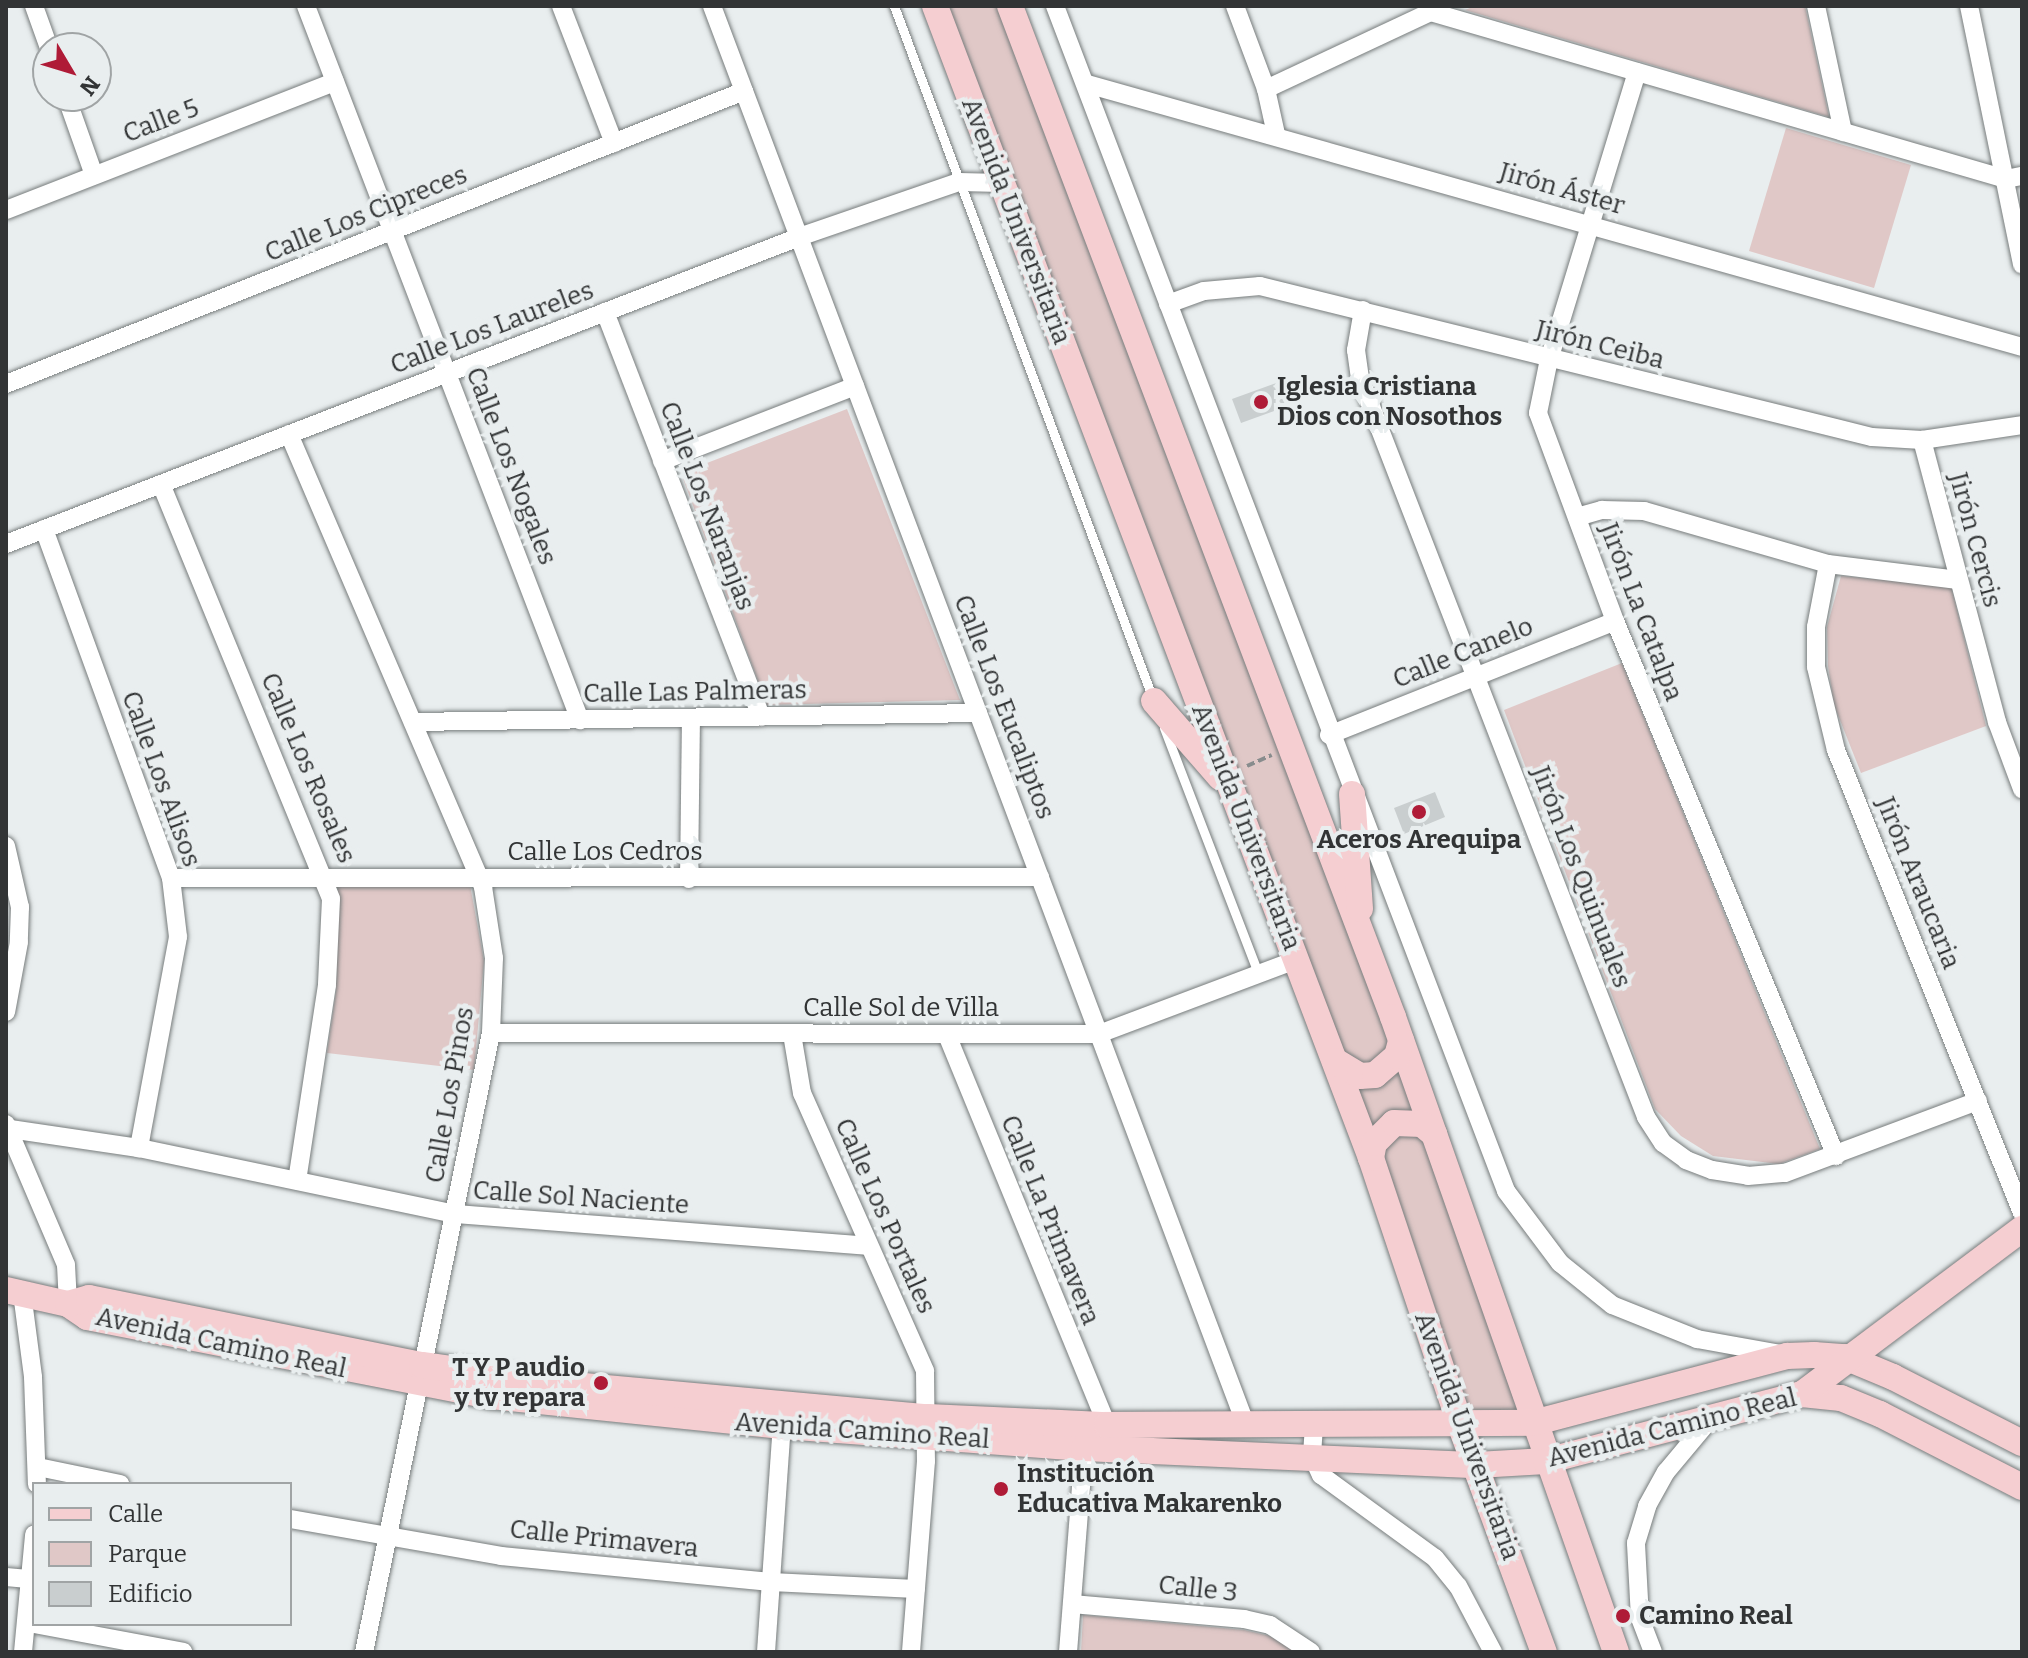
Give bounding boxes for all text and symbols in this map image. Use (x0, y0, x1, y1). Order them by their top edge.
north arrow (32, 32, 112, 112)
text: N (74, 71, 106, 101)
street label: Calle 5 (119, 92, 203, 150)
street label: Avenida Universitaria (955, 93, 1077, 349)
street label: Jirón Áster (1496, 156, 1628, 222)
street label: Calle Los Cipreces (260, 159, 472, 269)
street label: Calle Los Laureles (386, 275, 598, 381)
street label: Jirón Ceiba (1533, 314, 1667, 376)
street label: Calle Los Nogales (459, 363, 563, 569)
place label: Iglesia Cristiana Dios con Nosothos (1277, 371, 1502, 432)
marker: Iglesia Cristiana Dios con Nosothos (1252, 393, 1270, 411)
street label: Calle Los Naranjas (653, 397, 761, 615)
street label: Jirón Cercis (1942, 469, 2008, 611)
street label: Jirón La Catalpa (1593, 518, 1689, 706)
street label: Calle Los Eucaliptos (947, 591, 1061, 823)
street label: Calle Canelo (1388, 611, 1538, 695)
street label: Calle Los Rosales (254, 668, 362, 868)
street label: Calle Las Palmeras (583, 674, 807, 710)
street label: Calle Los Alisos (115, 687, 207, 871)
street label: Avenida Universitaria (1185, 699, 1307, 955)
street label: Jirón Los Quinuales (1524, 762, 1638, 992)
street label: Jirón Araucaria (1869, 792, 1967, 974)
marker: Aceros Arequipa (1410, 803, 1428, 821)
place label: Aceros Arequipa (1317, 824, 1521, 856)
street label: Calle Los Cedros (507, 836, 703, 868)
street label: Calle Sol de Villa (803, 992, 999, 1024)
street label: Calle Los Pinos (419, 1005, 481, 1185)
street label: Calle La Primavera (994, 1111, 1106, 1329)
street label: Calle Los Portales (828, 1114, 942, 1318)
street label: Calle Sol Naciente (472, 1175, 690, 1221)
street label: Avenida Camino Real (93, 1301, 349, 1385)
street label: Avenida Universitaria (1408, 1308, 1526, 1564)
place label: T Y P audio y tv repara (452, 1352, 585, 1414)
marker: T Y P audio y tv repara (592, 1374, 610, 1392)
street label: Avenida Camino Real (1544, 1382, 1800, 1474)
street label: Avenida Camino Real (734, 1407, 990, 1455)
place label: Institución Educativa Makarenko (1017, 1458, 1282, 1520)
marker: Institución Educativa Makarenko (992, 1480, 1010, 1498)
legend (32, 1482, 292, 1626)
text: Calle (108, 1500, 163, 1528)
street label: Calle Primavera (508, 1514, 700, 1564)
text: Parque (108, 1540, 187, 1568)
street label: Calle 3 (1157, 1569, 1239, 1609)
text: Edificio (108, 1580, 193, 1608)
place label: Camino Real (1639, 1600, 1793, 1632)
marker: Camino Real (1614, 1607, 1632, 1625)

